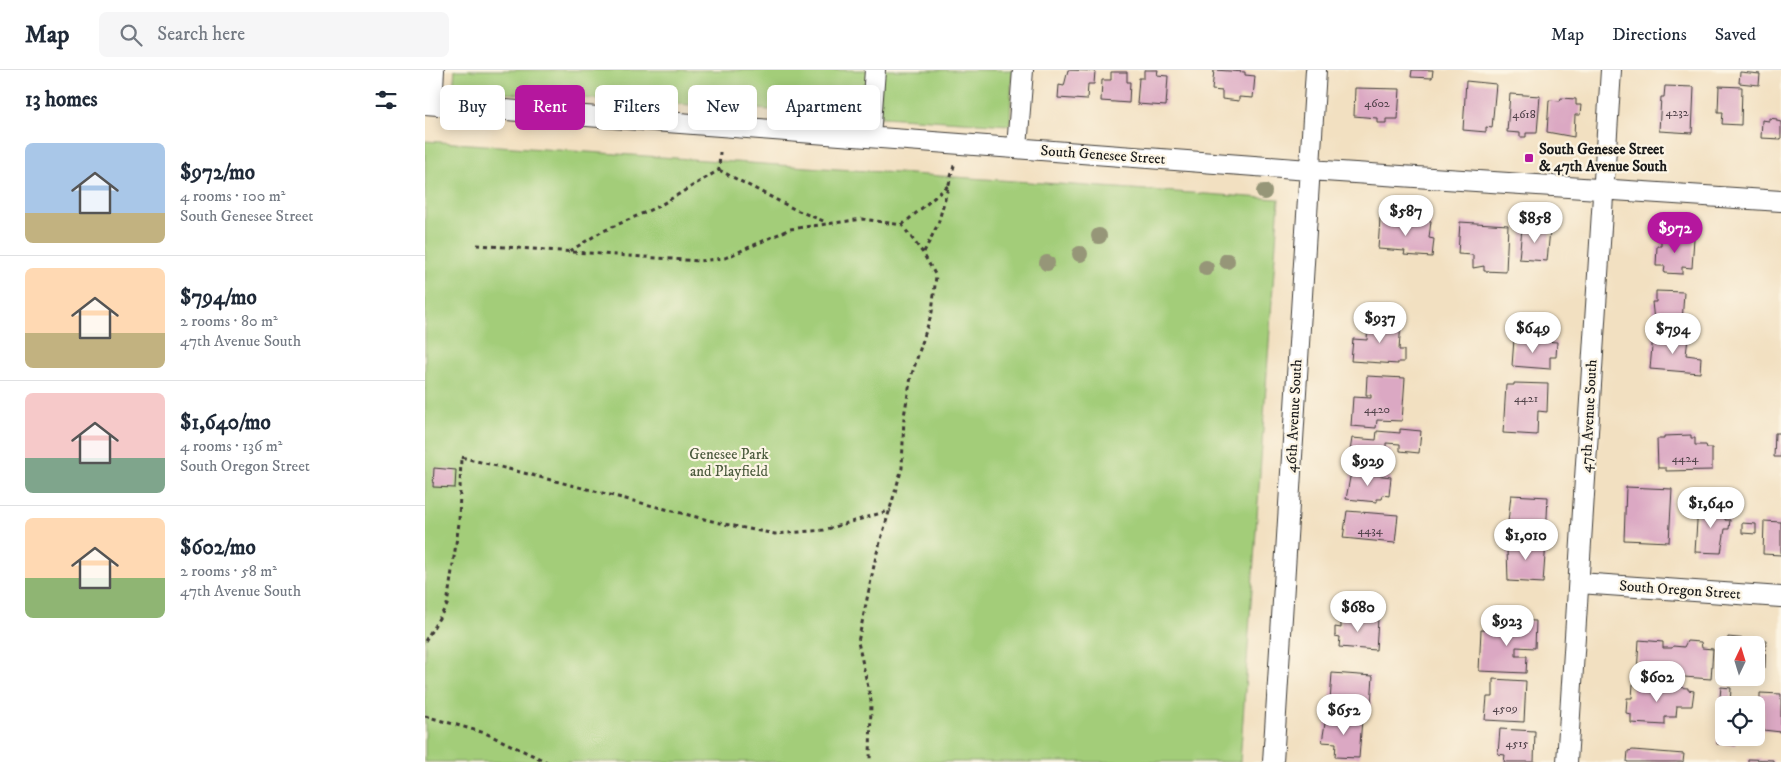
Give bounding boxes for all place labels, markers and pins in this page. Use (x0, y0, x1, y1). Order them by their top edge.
place label: South Genesee Street & 47th Avenue South (1539, 140, 1667, 176)
marker: South Genesee Street & 47th Avenue South (1523, 152, 1535, 164)
pin: $587 (1376, 194, 1436, 237)
pin: $858 (1505, 202, 1565, 244)
pin: $972 (1645, 212, 1705, 254)
pin: $937 (1350, 302, 1410, 344)
pin: $649 (1503, 312, 1563, 354)
pin: $794 (1643, 312, 1703, 355)
pin: $929 (1338, 444, 1398, 487)
pin: $1,640 (1670, 486, 1752, 529)
pin: $1,010 (1485, 518, 1567, 561)
pin: $680 (1328, 590, 1388, 633)
pin: $923 (1477, 604, 1537, 647)
pin: $602 (1627, 660, 1687, 703)
pin: $652 (1314, 694, 1374, 736)

